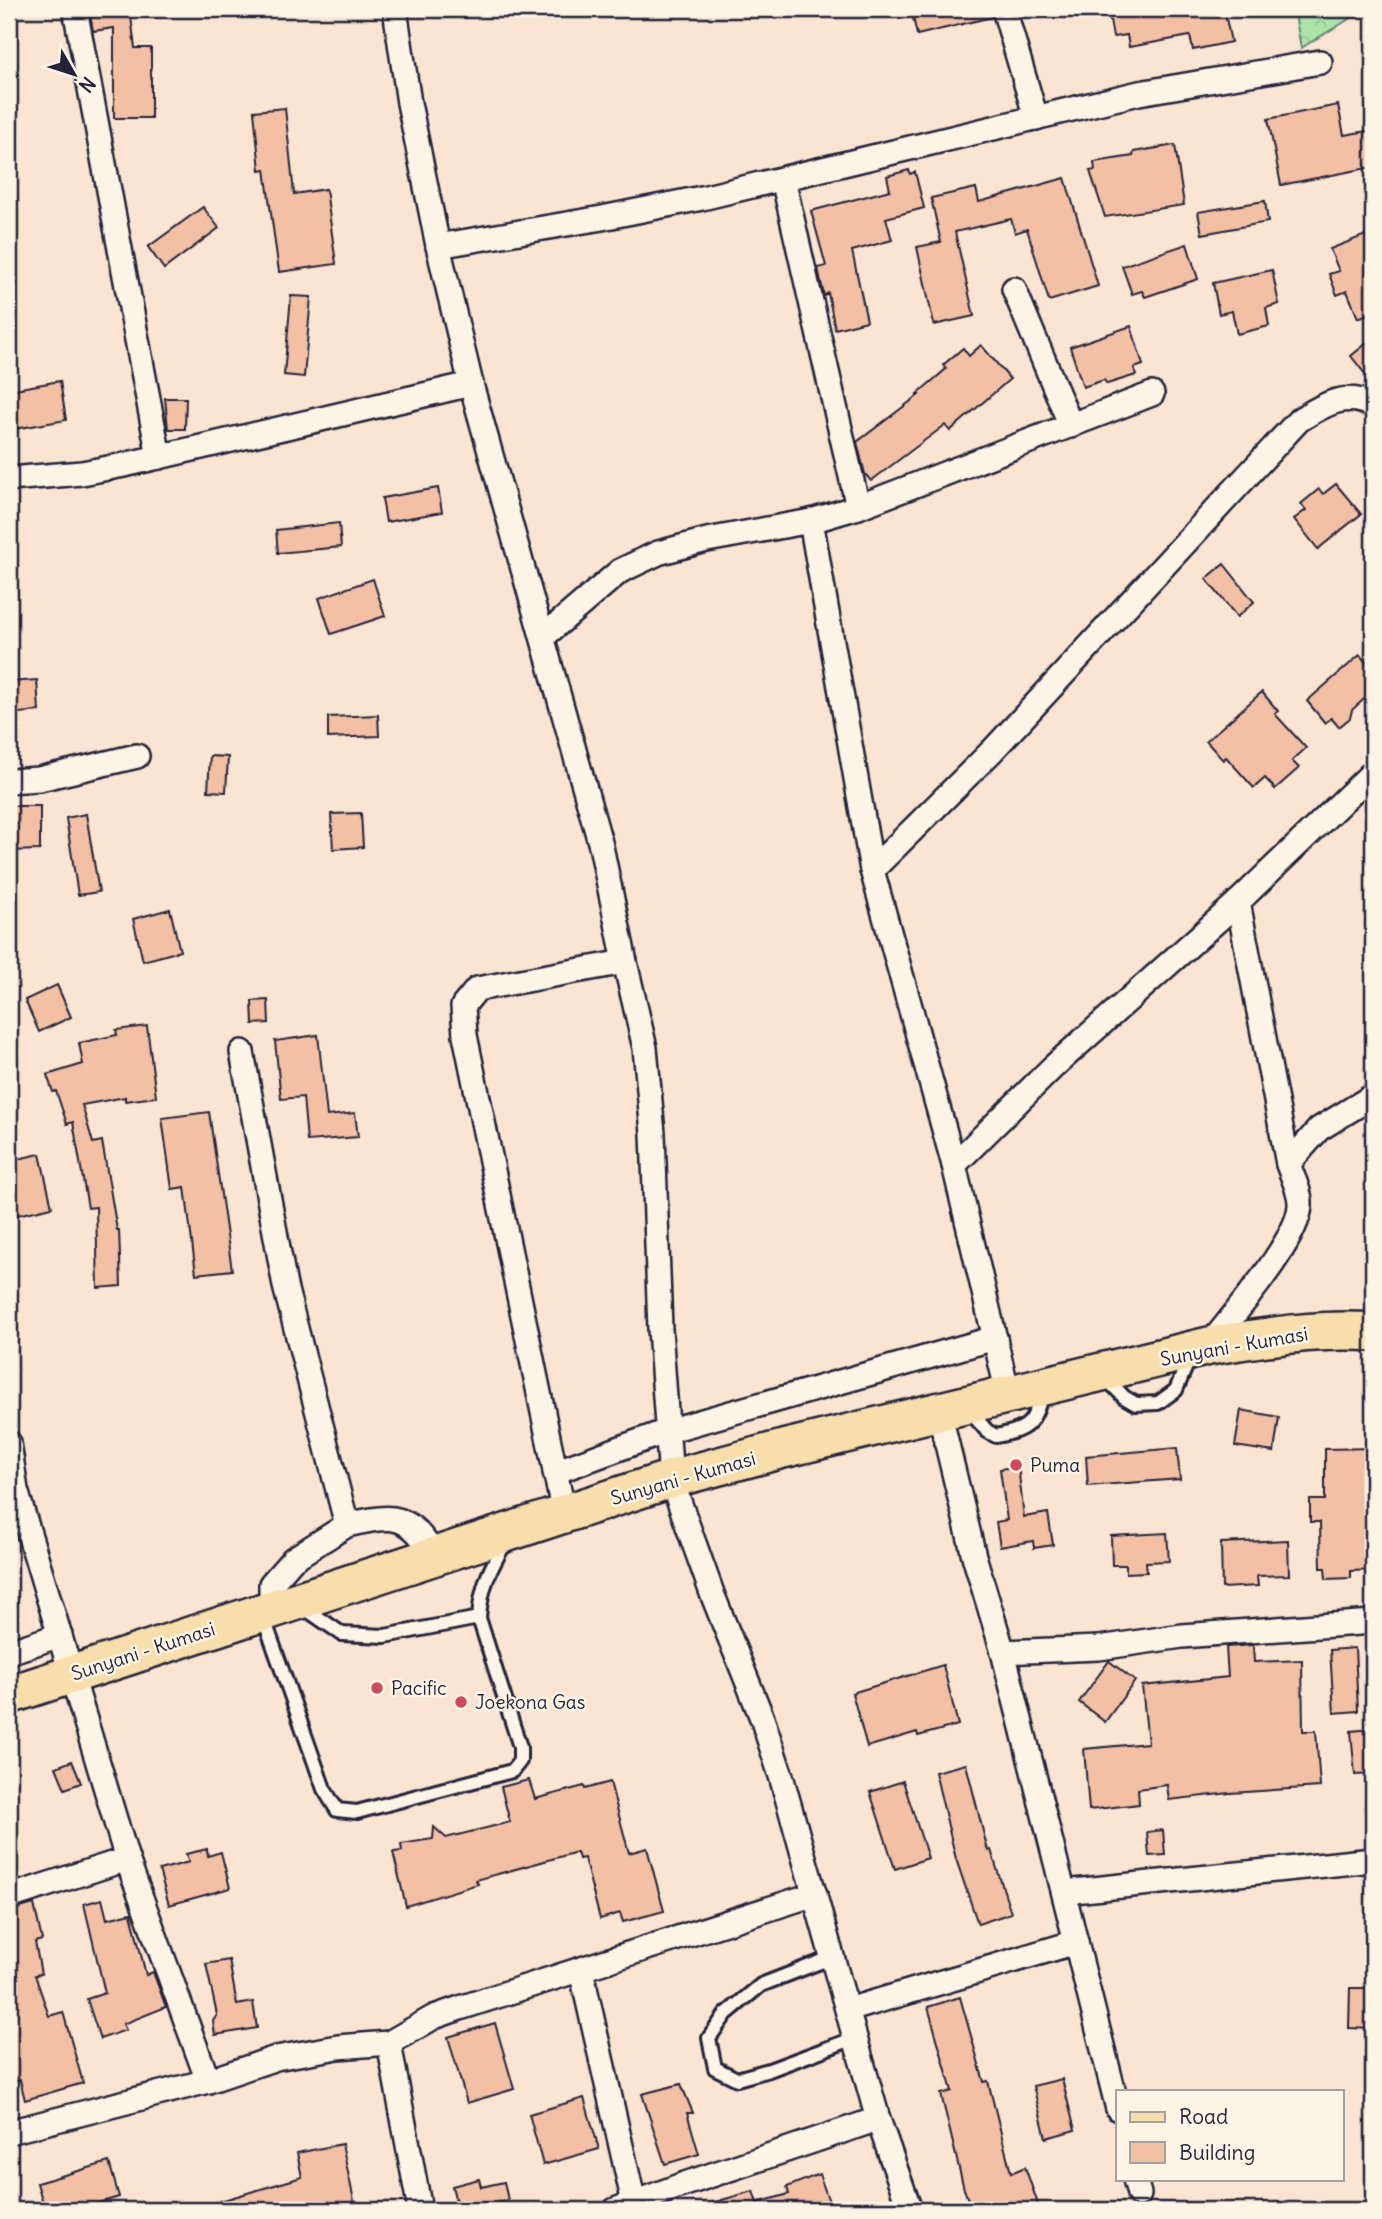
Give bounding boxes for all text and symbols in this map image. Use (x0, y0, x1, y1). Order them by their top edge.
north arrow (38, 38, 108, 108)
text: N (74, 72, 101, 97)
street label: Sunyani - Kumasi (1158, 1321, 1310, 1371)
street label: Sunyani - Kumasi (608, 1446, 758, 1510)
place label: Puma (1030, 1453, 1080, 1477)
marker: Puma (1008, 1457, 1024, 1473)
street label: Sunyani - Kumasi (68, 1616, 218, 1686)
place label: Pacific (391, 1676, 447, 1700)
marker: Pacific (369, 1680, 385, 1696)
place label: Joekona Gas (475, 1690, 585, 1714)
marker: Joekona Gas (453, 1694, 469, 1710)
legend (1116, 2090, 1344, 2180)
text: Road (1179, 2103, 1228, 2130)
text: Building (1179, 2139, 1255, 2166)

